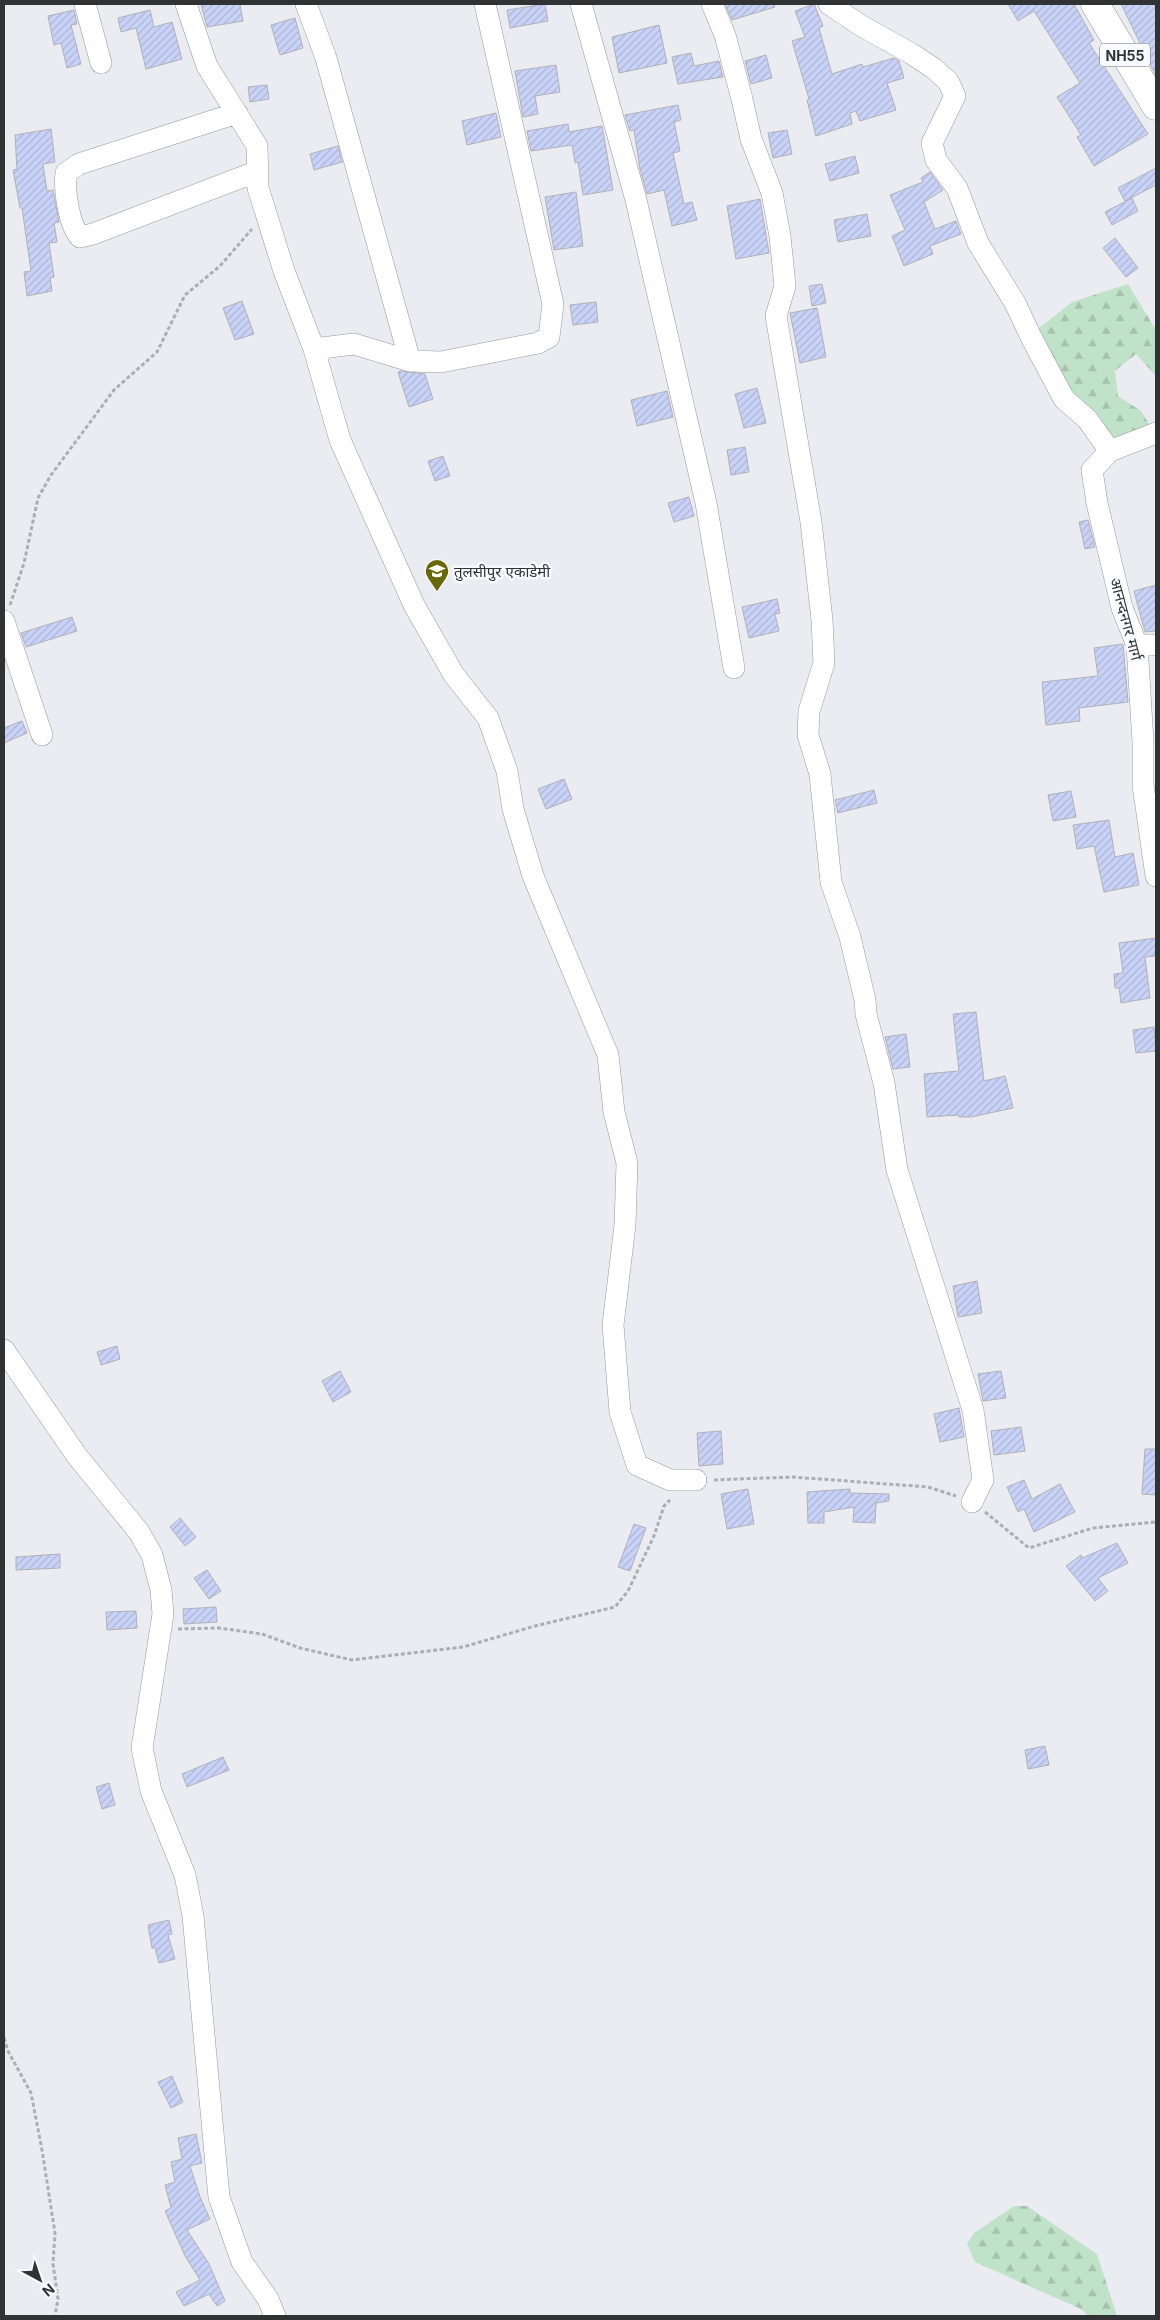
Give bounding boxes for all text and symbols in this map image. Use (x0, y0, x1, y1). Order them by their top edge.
road number: NH55 (1100, 44, 1150, 66)
school or university icon: तुलसीपुर एकाडेमी (424, 558, 450, 592)
place label: तुलसीपुर एकाडेमी (454, 562, 551, 582)
street label: आनन्दनगर मार्ग (1106, 576, 1146, 663)
north arrow (15, 2255, 65, 2305)
text: N (39, 2280, 58, 2300)

